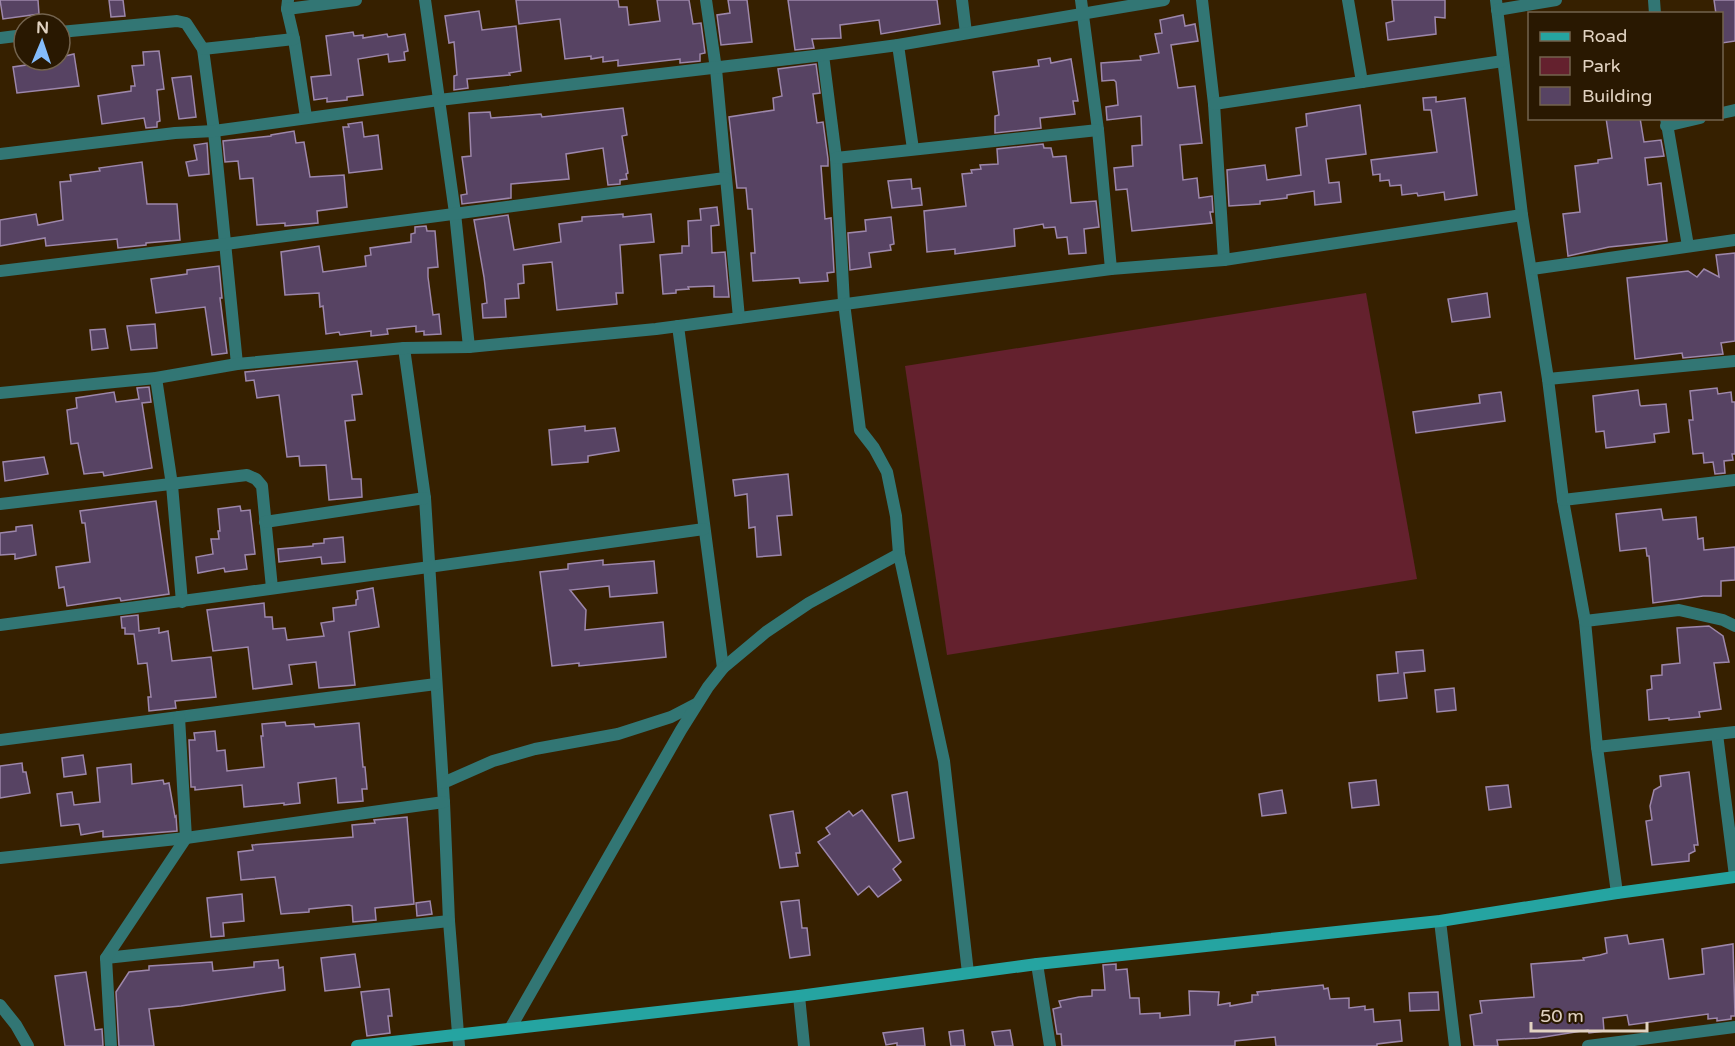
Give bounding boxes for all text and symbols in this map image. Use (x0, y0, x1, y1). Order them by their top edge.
north arrow (12, 12, 72, 72)
legend (1528, 12, 1723, 120)
text: N (36, 18, 49, 38)
text: Road (1582, 25, 1627, 47)
text: Park (1582, 55, 1621, 77)
text: Building (1582, 85, 1652, 107)
scale bar (1531, 995, 1646, 1033)
text: 50 m (1540, 1005, 1584, 1027)

